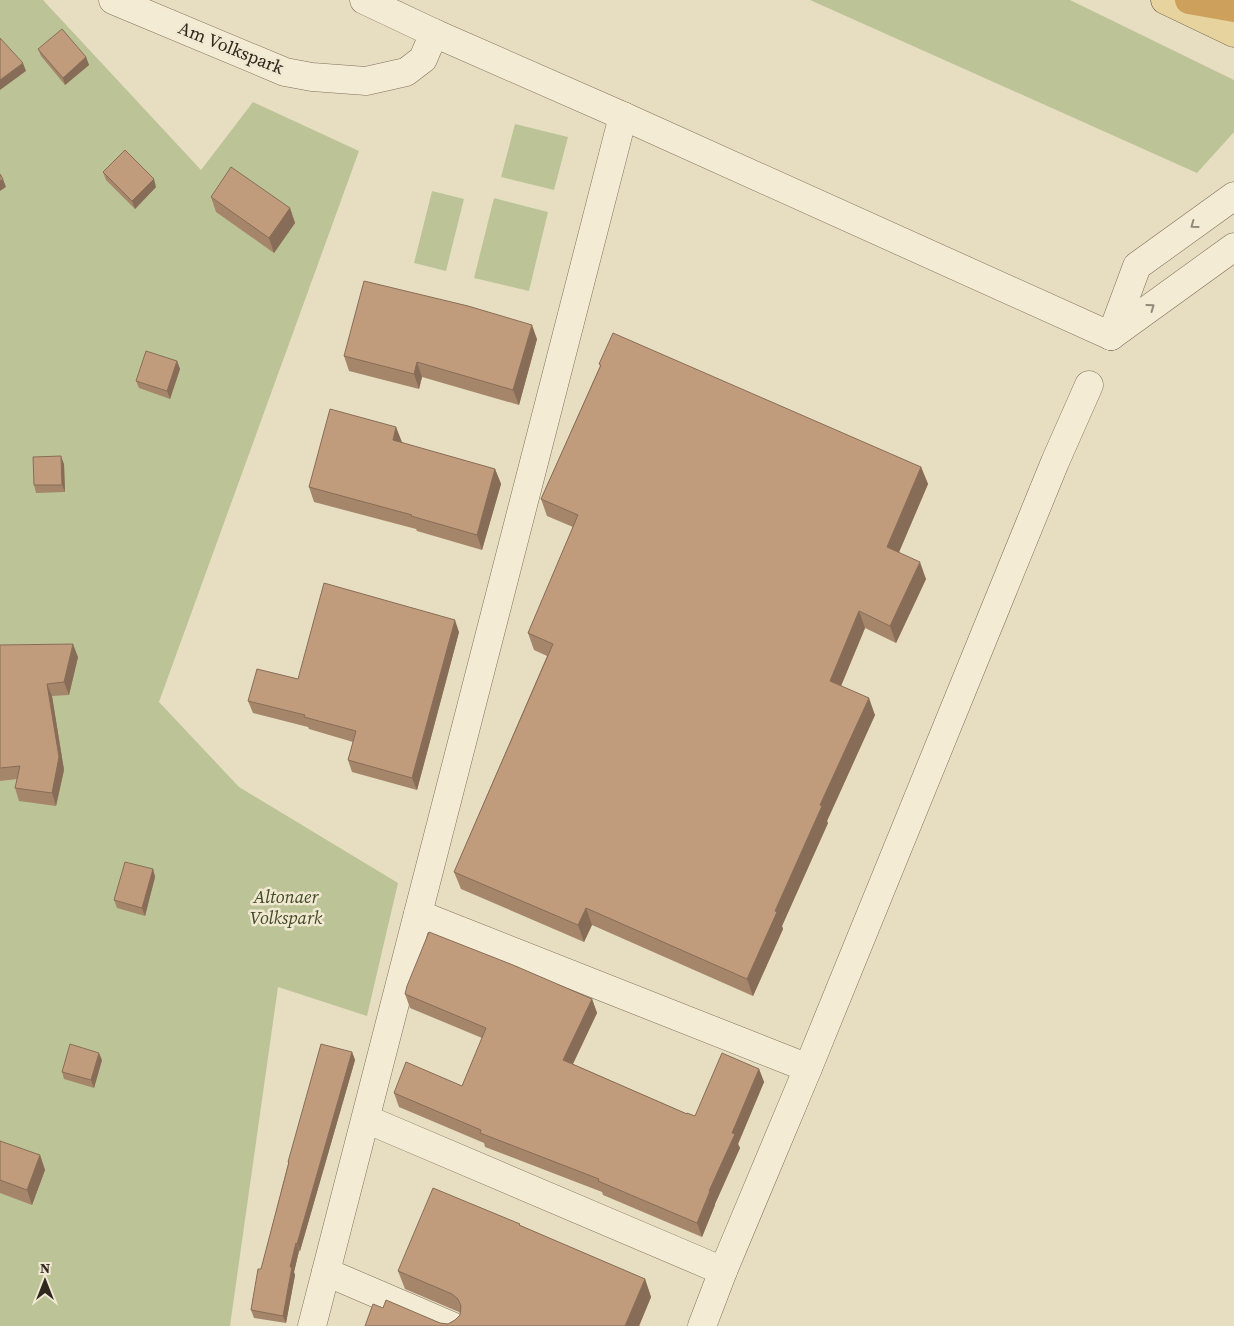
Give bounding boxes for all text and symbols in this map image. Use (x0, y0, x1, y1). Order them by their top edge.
street label: Am Volkspark (175, 15, 288, 80)
one-way arrow (1191, 218, 1200, 228)
one-way arrow (1145, 304, 1155, 313)
park label: Altonaer Volkspark (250, 884, 323, 930)
north arrow (20, 1256, 70, 1306)
text: N (40, 1258, 50, 1278)

